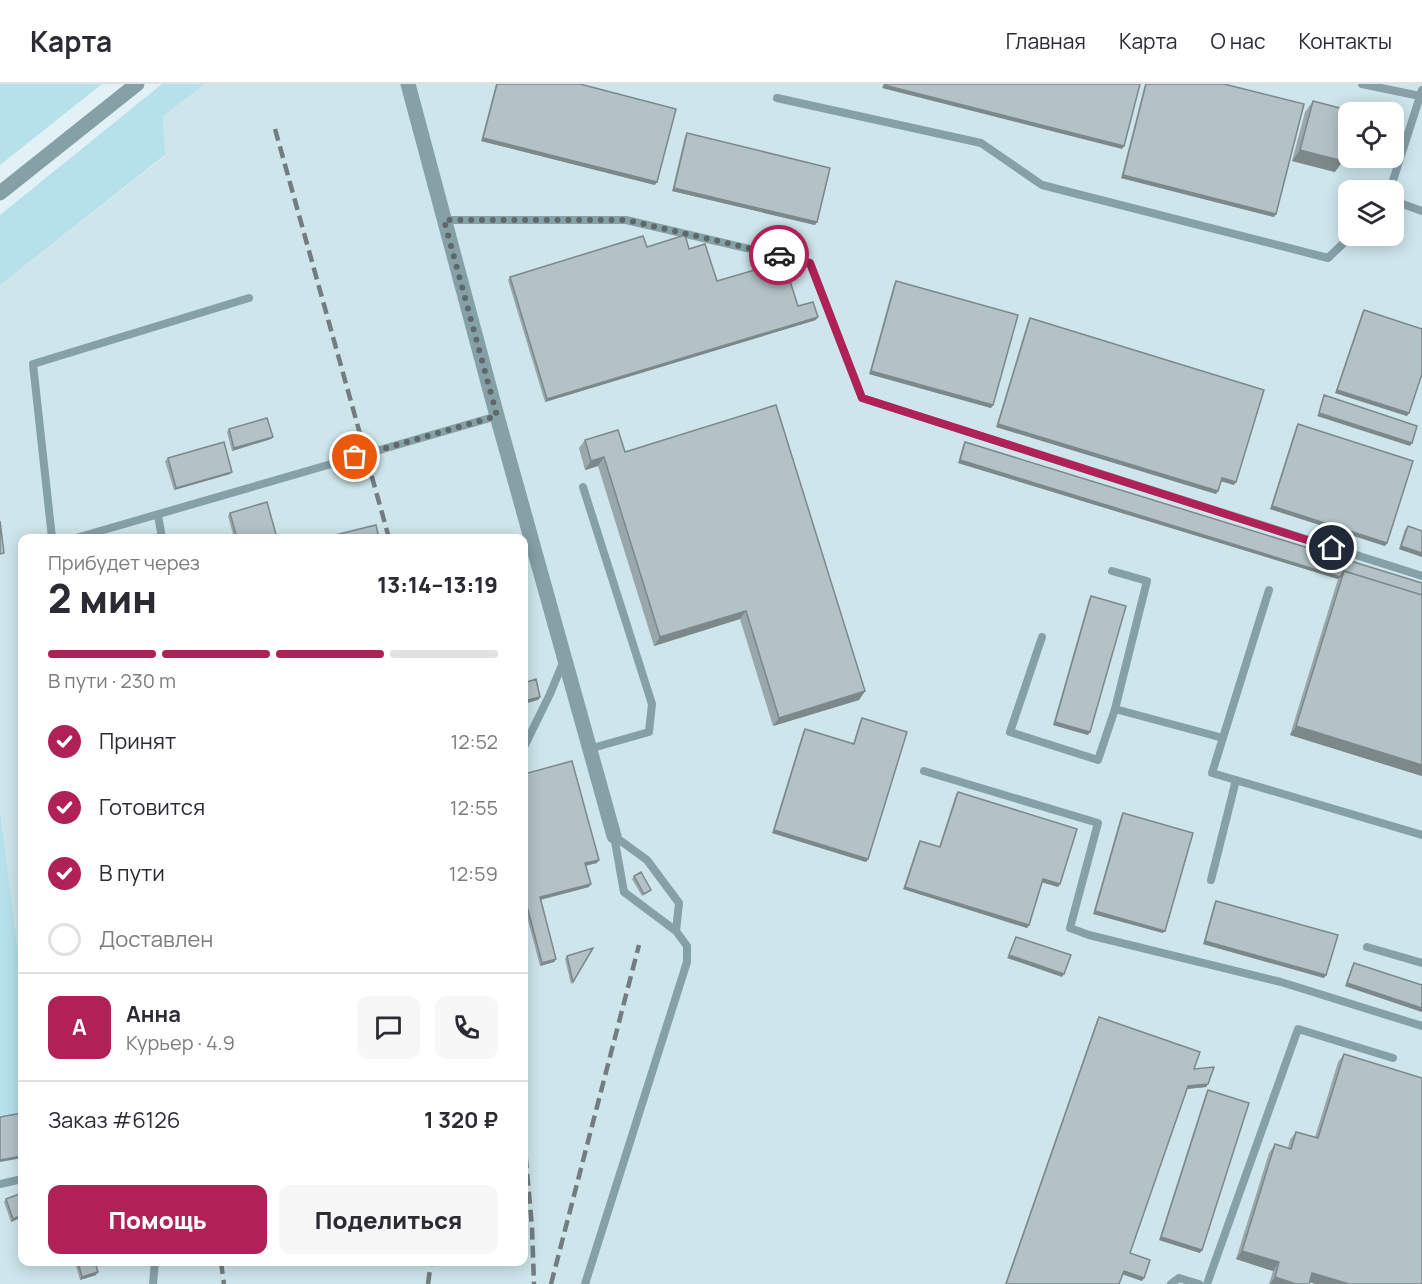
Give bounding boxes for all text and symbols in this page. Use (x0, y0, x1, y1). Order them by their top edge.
text: Карта (30, 22, 112, 60)
text: Главная (1006, 27, 1086, 55)
text: Карта (1119, 27, 1177, 55)
text: О нас (1210, 27, 1266, 55)
text: Контакты (1299, 27, 1392, 55)
map controls (1338, 102, 1404, 246)
button: locate (1338, 102, 1404, 168)
button: layers (1338, 180, 1404, 246)
courier (749, 225, 809, 285)
icon: car (763, 239, 796, 272)
pin (329, 431, 380, 482)
icon: bag (338, 440, 371, 473)
pin (1306, 522, 1357, 573)
icon: home (1315, 531, 1348, 564)
text: Прибудет через (48, 549, 200, 576)
text: 13:14–13:19 (377, 570, 498, 600)
text: 2 мин (48, 571, 157, 625)
text: В пути · 230 m (48, 667, 176, 694)
icon: check (48, 725, 81, 758)
text: Принят (99, 726, 176, 756)
text: 12:52 (450, 728, 498, 755)
icon: check (48, 791, 81, 824)
text: Готовится (99, 792, 205, 822)
text: 12:55 (450, 794, 498, 821)
icon: check (48, 857, 81, 890)
text: В пути (99, 858, 165, 888)
text: 12:59 (449, 860, 498, 887)
text: Доставлен (99, 924, 213, 954)
button: chat (357, 996, 420, 1059)
button: phone (435, 996, 498, 1059)
text: Анна (126, 999, 181, 1029)
text: А (72, 1012, 87, 1042)
text: Курьер · 4.9 (126, 1029, 235, 1056)
text: Заказ #6126 (48, 1105, 180, 1135)
text: 1 320 ₽ (424, 1105, 498, 1135)
button: Помощь (48, 1185, 267, 1254)
button: Поделиться (279, 1185, 498, 1254)

